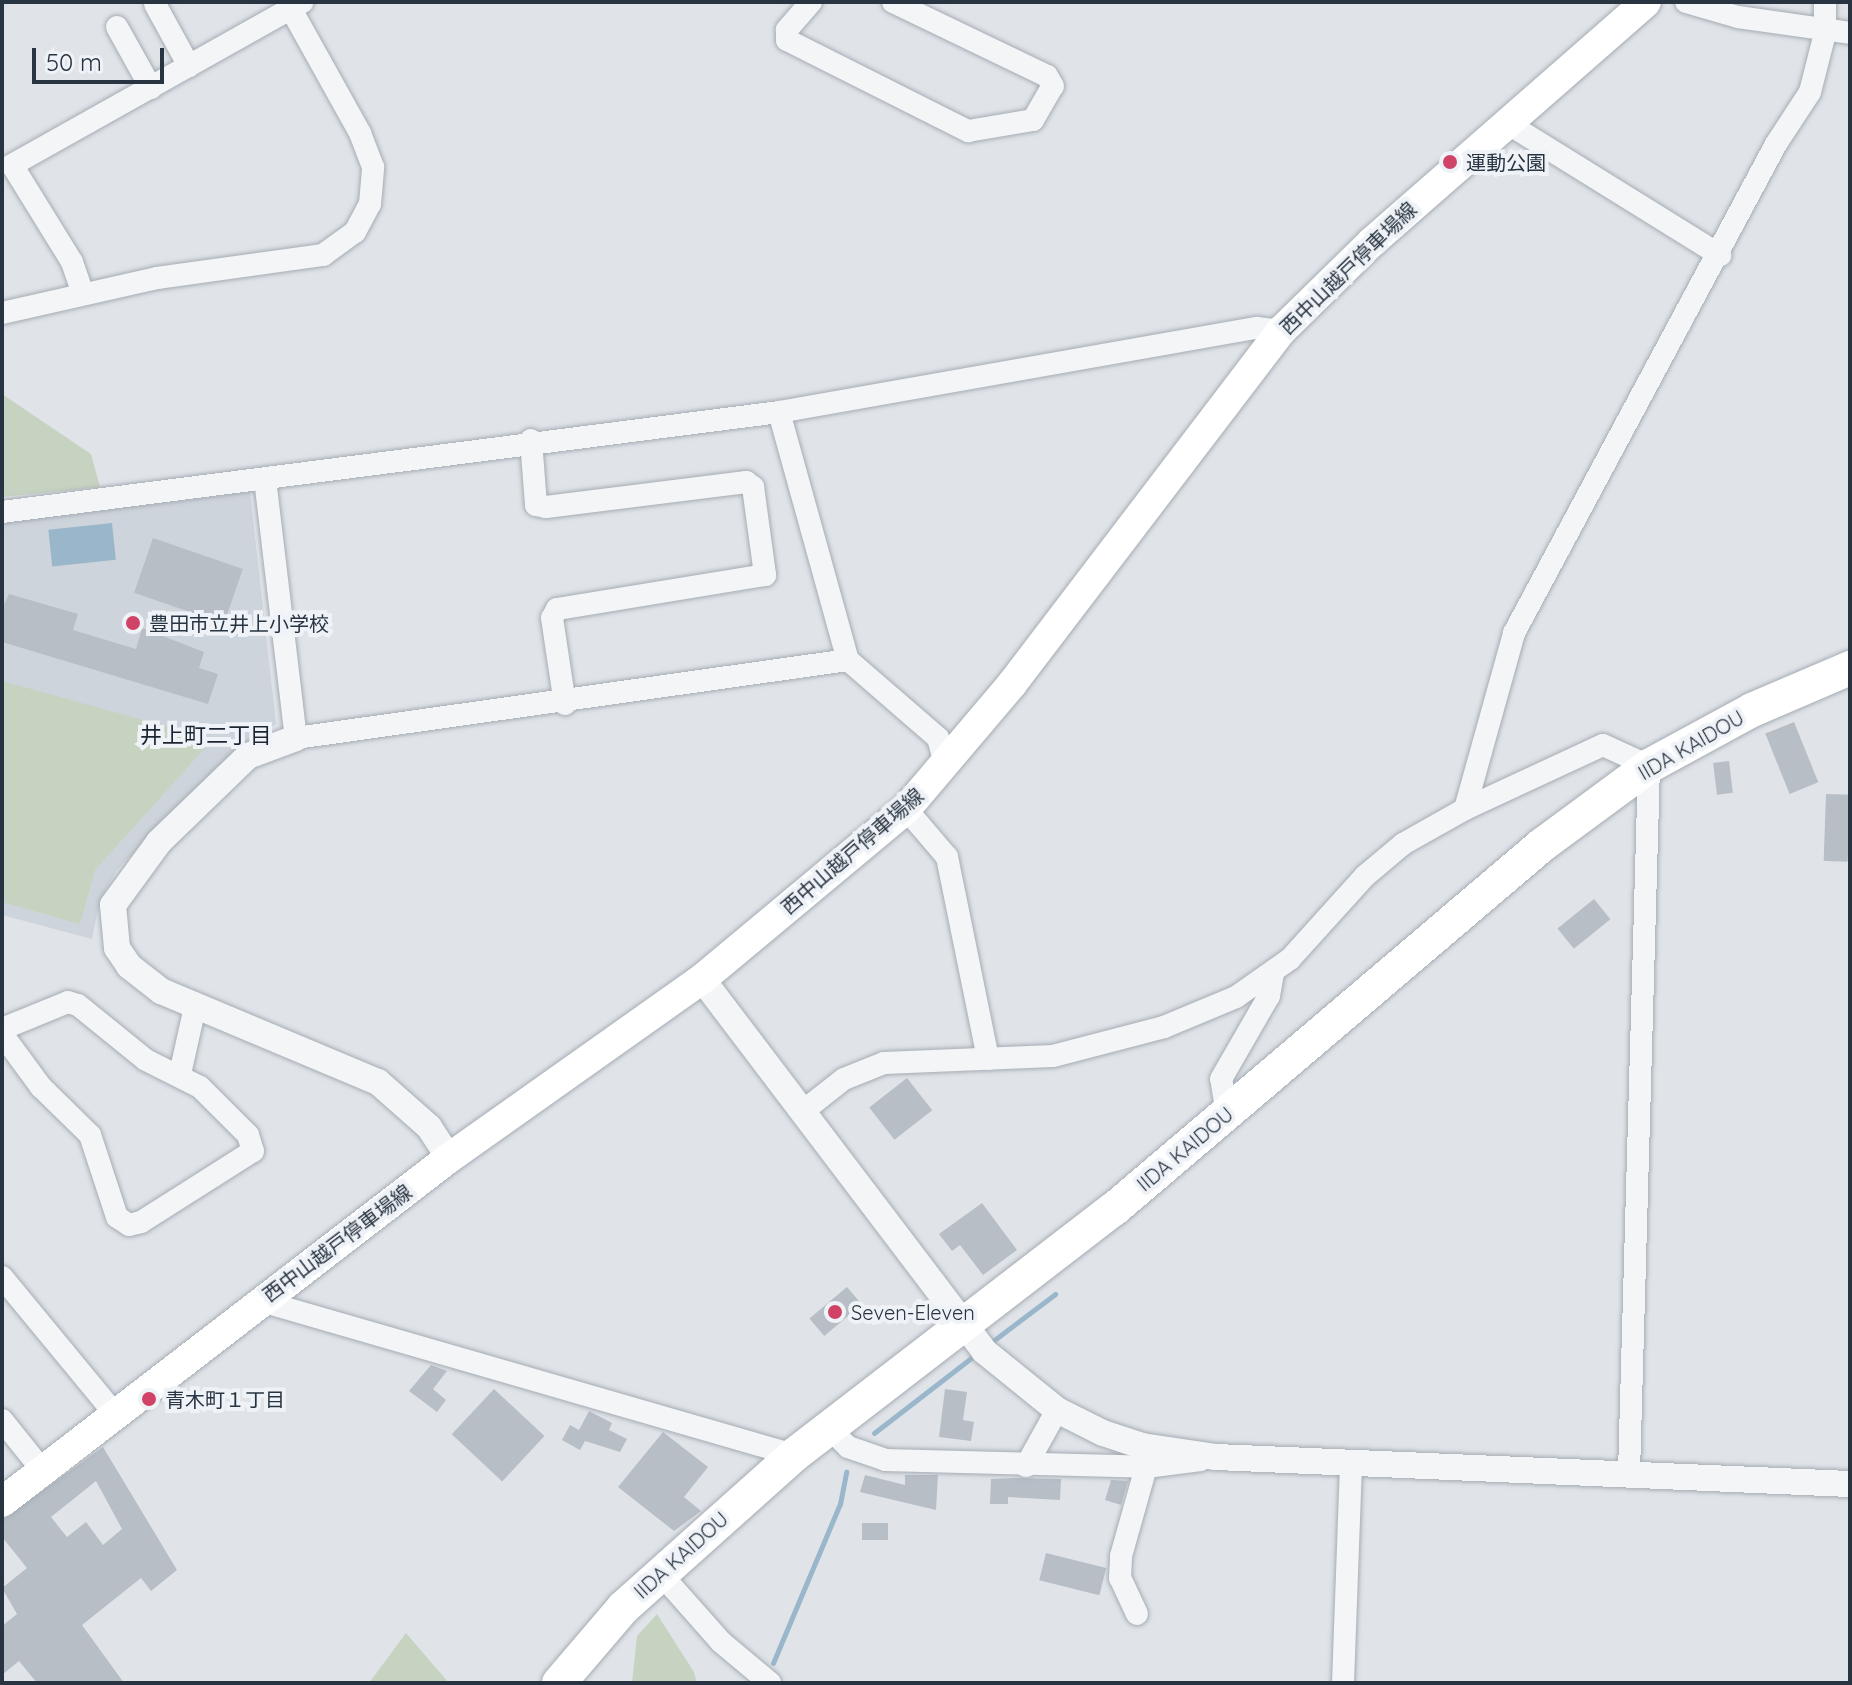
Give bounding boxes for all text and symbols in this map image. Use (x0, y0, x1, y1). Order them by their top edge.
scale bar (36, 32, 168, 82)
text: 50 m (46, 47, 102, 77)
place label: 運動公園 (1466, 150, 1546, 174)
marker: 運動公園 (1441, 153, 1459, 171)
street label: 西中山越戸停車場線 (1275, 197, 1421, 339)
place label: 豊田市立井上小学校 (149, 611, 329, 635)
marker: 豊田市立井上小学校 (124, 614, 142, 632)
street label: IIDA KAIDOU (1634, 705, 1748, 785)
district label: 井上町二丁目 (140, 723, 272, 749)
street label: 西中山越戸停車場線 (776, 783, 928, 919)
street label: IIDA KAIDOU (1132, 1102, 1238, 1196)
street label: 西中山越戸停車場線 (258, 1179, 416, 1307)
place label: Seven-Eleven (851, 1300, 975, 1324)
marker: Seven-Eleven (826, 1303, 844, 1321)
place label: 青木町１丁目 (165, 1387, 285, 1411)
marker: 青木町１丁目 (140, 1390, 158, 1408)
street label: IIDA KAIDOU (629, 1507, 733, 1603)

